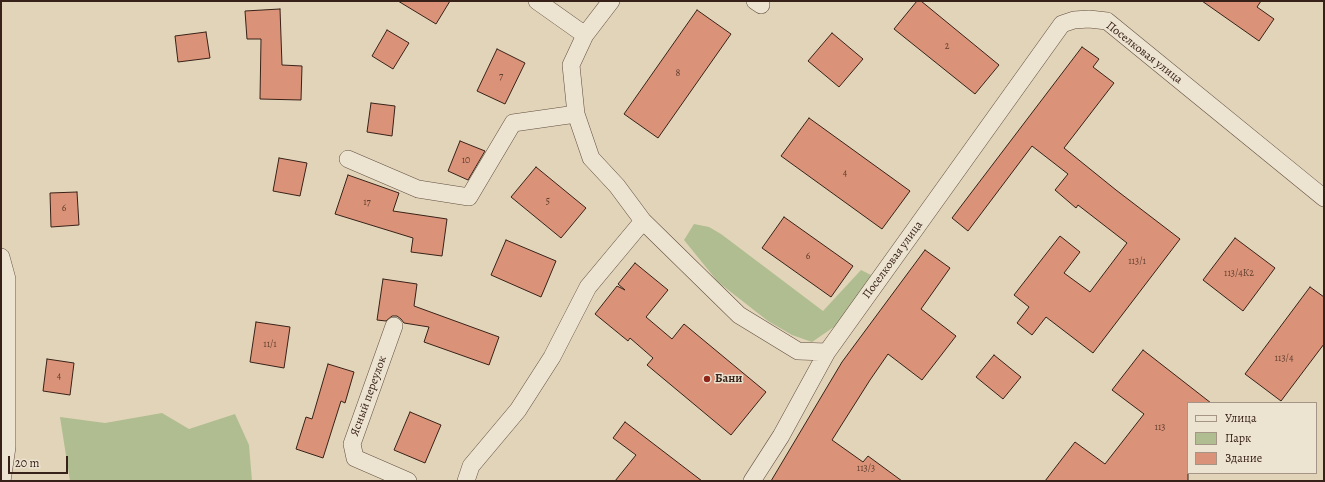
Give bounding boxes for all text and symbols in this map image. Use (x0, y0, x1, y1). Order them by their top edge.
street label: Поселковая улица (1103, 19, 1185, 87)
house number: 2 (945, 41, 949, 53)
house number: 8 (676, 68, 680, 80)
house number: 7 (499, 71, 503, 83)
house number: 10 (462, 155, 470, 167)
house number: 4 (843, 168, 847, 180)
house number: 5 (546, 196, 550, 208)
house number: 17 (363, 197, 371, 209)
house number: 6 (62, 203, 66, 215)
street label: Поселковая улица (860, 218, 926, 302)
house number: 6 (806, 251, 810, 263)
house number: 113/1 (1128, 256, 1146, 268)
house number: 113/4К2 (1224, 268, 1254, 280)
house number: 11/1 (263, 339, 277, 351)
house number: 113/4 (1275, 353, 1293, 365)
street label: Ясный переулок (348, 354, 390, 438)
house number: 4 (57, 371, 61, 383)
place label: Бани (715, 372, 742, 386)
marker: Бани (702, 374, 712, 384)
legend (1187, 402, 1317, 474)
text: Улица (1225, 410, 1256, 426)
house number: 113 (1155, 422, 1165, 434)
text: Парк (1225, 430, 1251, 446)
scale bar (10, 448, 70, 474)
text: Здание (1225, 450, 1262, 466)
text: 20 m (15, 455, 39, 471)
house number: 113/3 (857, 463, 875, 475)

